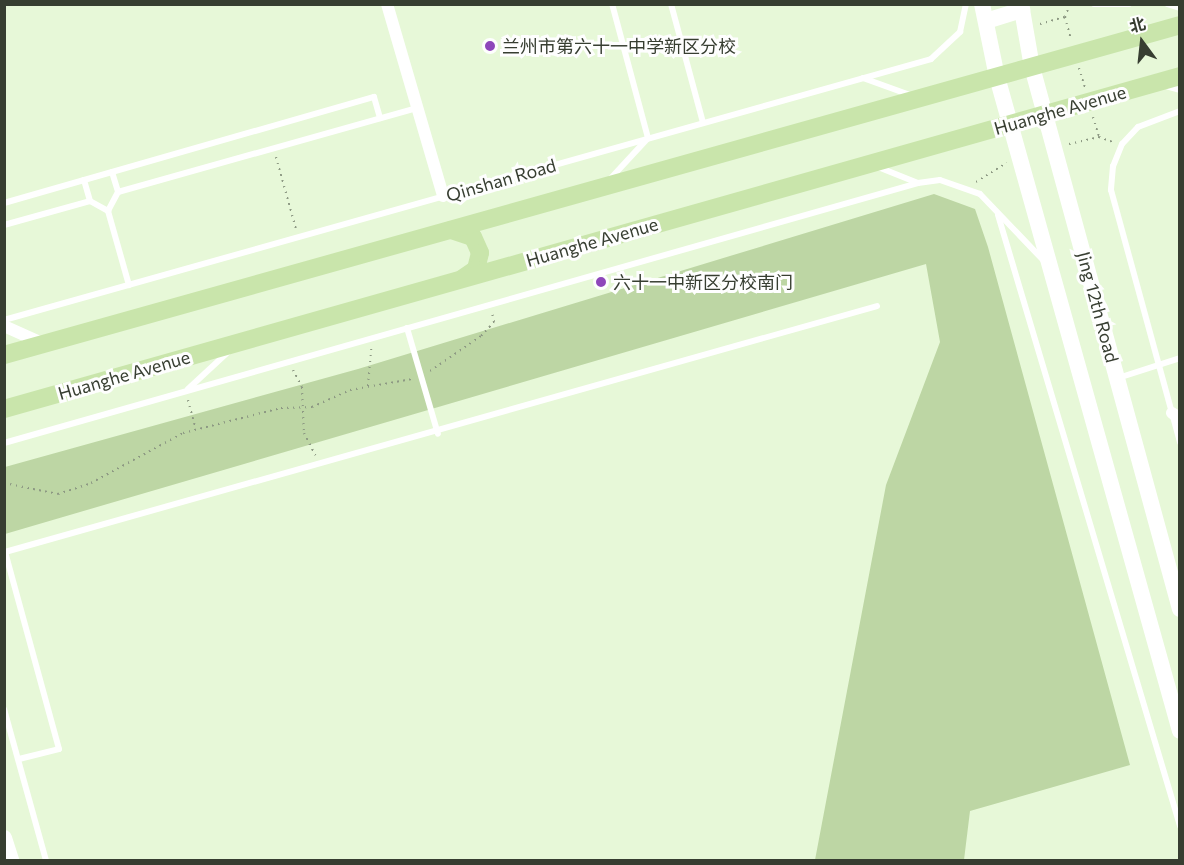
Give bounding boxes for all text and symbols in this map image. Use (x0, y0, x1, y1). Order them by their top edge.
north arrow (1112, 12, 1172, 72)
text: 北 (1127, 13, 1147, 35)
place label: 兰州市第六十一中学新区分校 (502, 35, 736, 57)
marker: 兰州市第六十一中学新区分校 (483, 39, 497, 53)
street label: Huanghe Avenue (992, 81, 1128, 139)
street label: Qinshan Road (444, 154, 558, 206)
street label: Huanghe Avenue (524, 213, 660, 271)
street label: Jing 12th Road (1073, 249, 1123, 365)
place label: 六十一中新区分校南门 (613, 271, 793, 293)
marker: 六十一中新区分校南门 (594, 275, 608, 289)
street label: Huanghe Avenue (56, 346, 192, 404)

